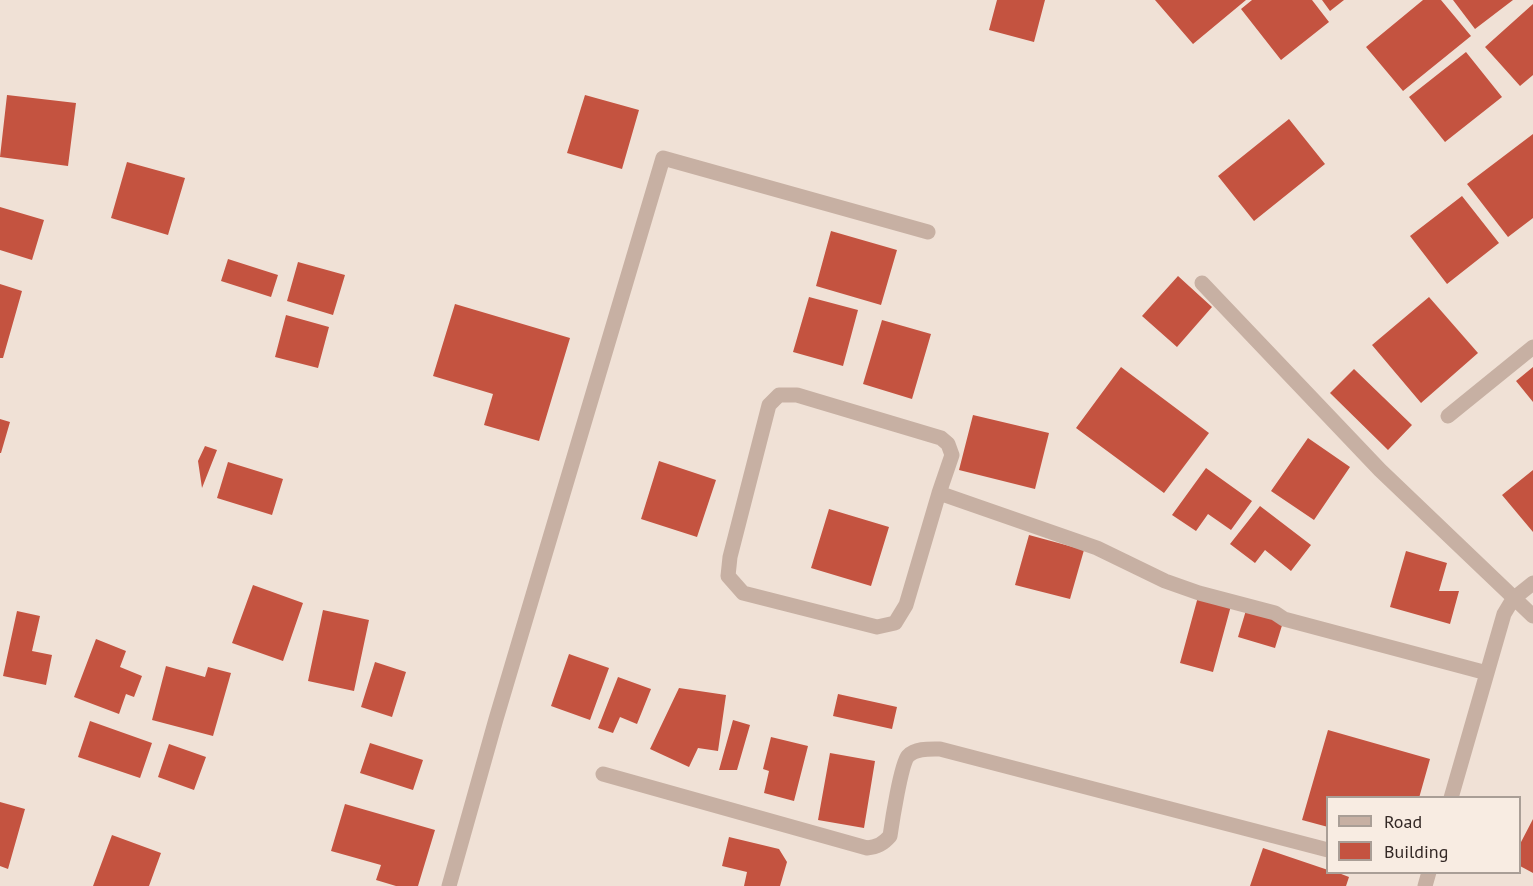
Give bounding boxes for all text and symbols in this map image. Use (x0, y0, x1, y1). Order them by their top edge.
legend (1326, 796, 1521, 874)
text: Road (1384, 810, 1422, 833)
text: Building (1384, 840, 1448, 863)

